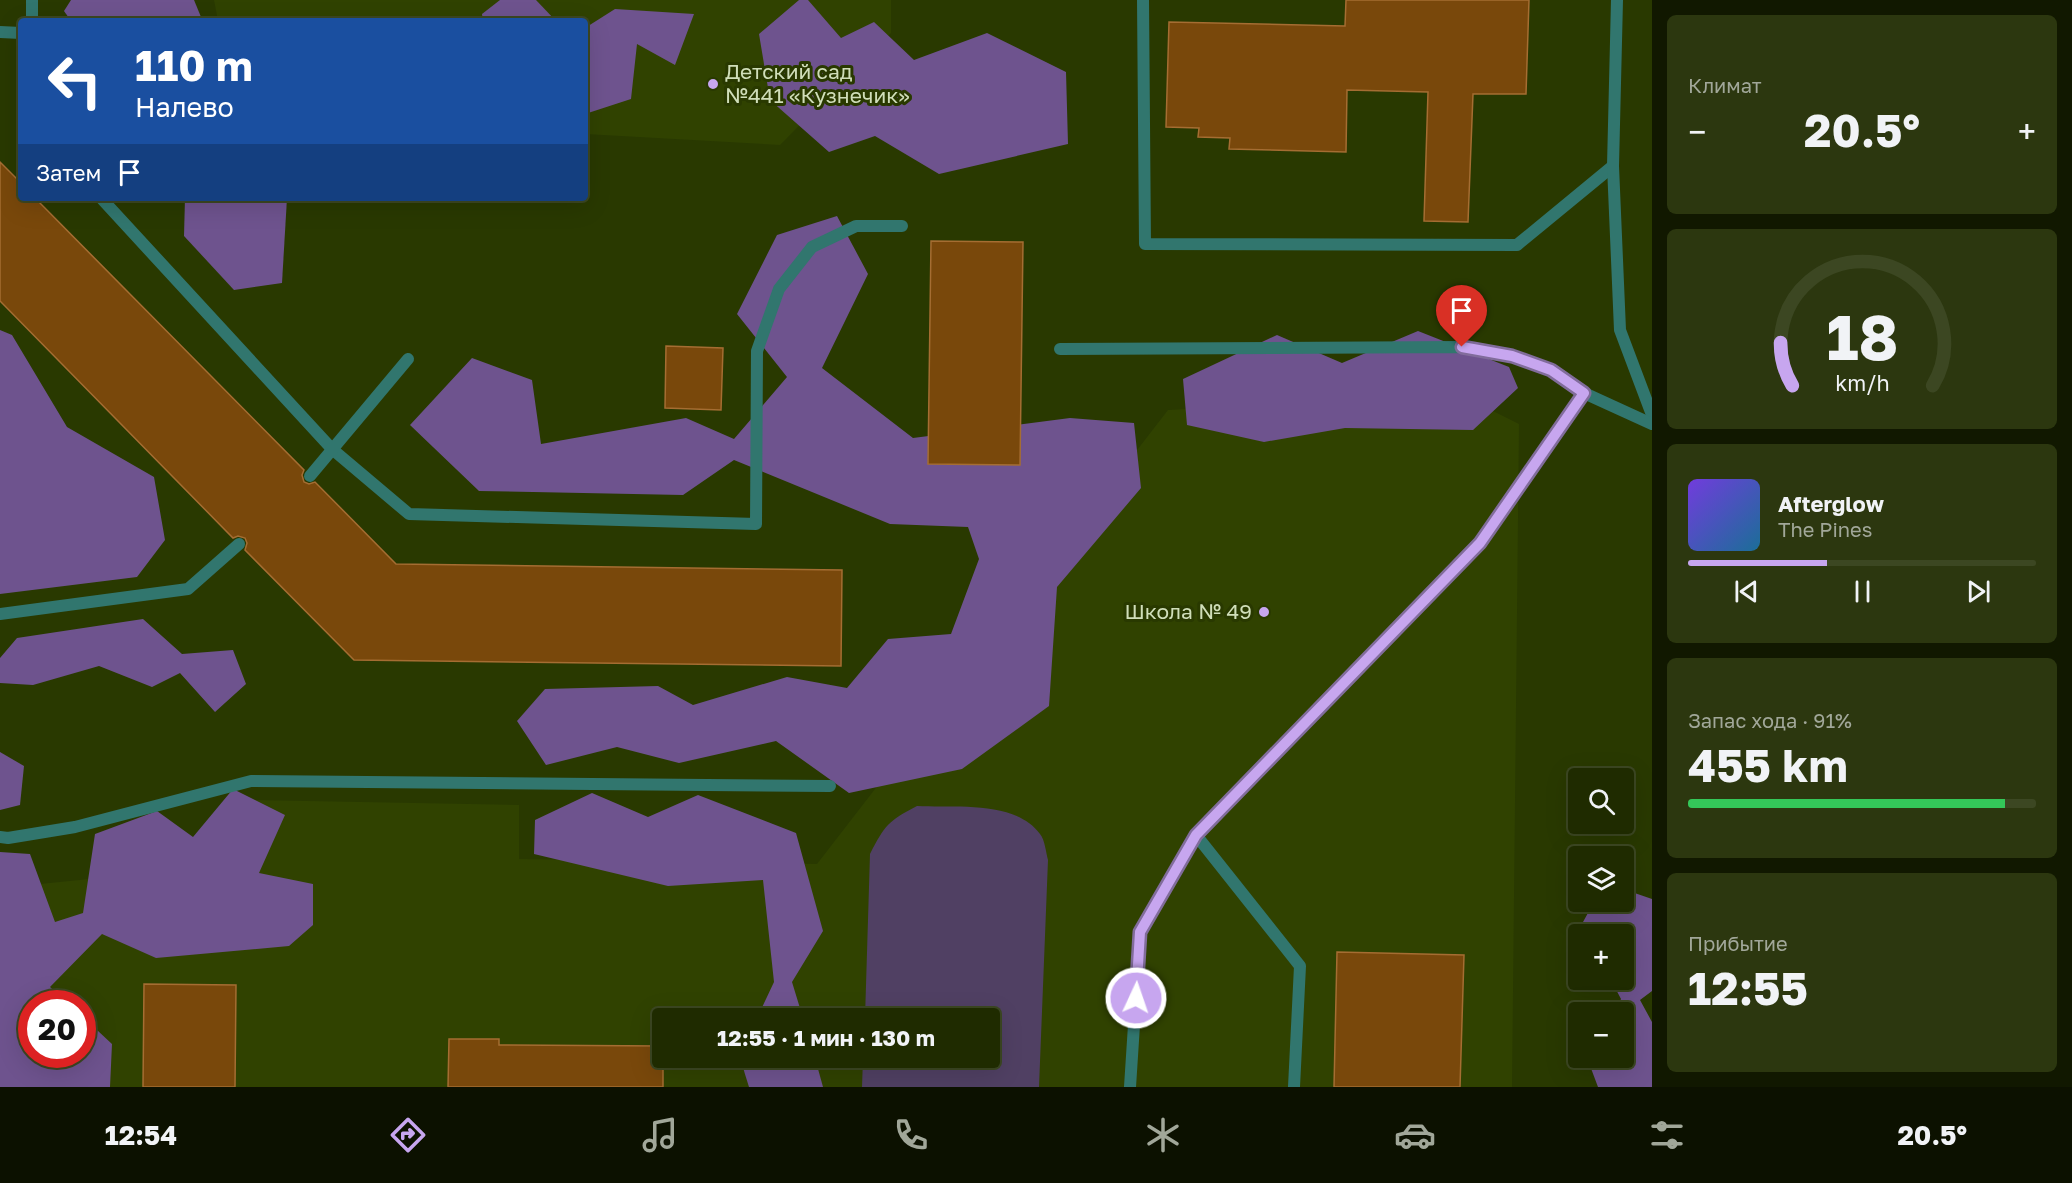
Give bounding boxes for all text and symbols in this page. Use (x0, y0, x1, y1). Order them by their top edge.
text: 110 m (135, 40, 253, 90)
icon: left (36, 42, 114, 120)
place label: Детский сад №441 «Кузнечик» (725, 58, 910, 108)
text: Климат (1688, 73, 1762, 97)
marker: Детский сад №441 «Кузнечик» (706, 77, 720, 91)
text: Налево (135, 91, 234, 123)
text: 20.5° (1804, 103, 1920, 157)
text: − (1688, 112, 1706, 151)
text: + (2018, 112, 2036, 151)
icon: arrive (113, 156, 146, 189)
text: Затем (36, 159, 101, 186)
pin (1436, 285, 1487, 347)
icon: arrive (1445, 294, 1478, 327)
text: 18 (1826, 299, 1898, 374)
text: km/h (1835, 371, 1889, 397)
text: Afterglow (1778, 490, 1884, 517)
text: The Pines (1778, 517, 1872, 541)
icon: previous (1730, 575, 1763, 608)
icon: pause (1846, 575, 1879, 608)
icon: next (1962, 575, 1995, 608)
place label: Школа № 49 (1124, 598, 1252, 624)
marker: Школа № 49 (1257, 605, 1271, 619)
text: Запас хода · 91% (1688, 708, 1852, 732)
text: 455 km (1688, 738, 1848, 792)
map controls (1568, 768, 1634, 1068)
button: search (1568, 768, 1634, 834)
button: layers (1568, 846, 1634, 912)
button: + (1568, 924, 1634, 990)
text: Прибытие (1688, 931, 1788, 955)
text: 12:55 (1688, 961, 1808, 1015)
position arrow (1104, 966, 1168, 1030)
speed limit sign: 20 (18, 990, 96, 1068)
button: − (1568, 1002, 1634, 1068)
text: 12:55 · 1 мин · 130 m (717, 1024, 935, 1051)
icon: directions (387, 1114, 429, 1156)
icon: music (639, 1114, 681, 1156)
icon: phone (890, 1114, 932, 1156)
icon: climate (1142, 1114, 1184, 1156)
icon: car (1394, 1114, 1436, 1156)
icon: filters (1646, 1114, 1688, 1156)
text: 12:54 (105, 1119, 177, 1151)
text: 20.5° (1897, 1119, 1967, 1151)

